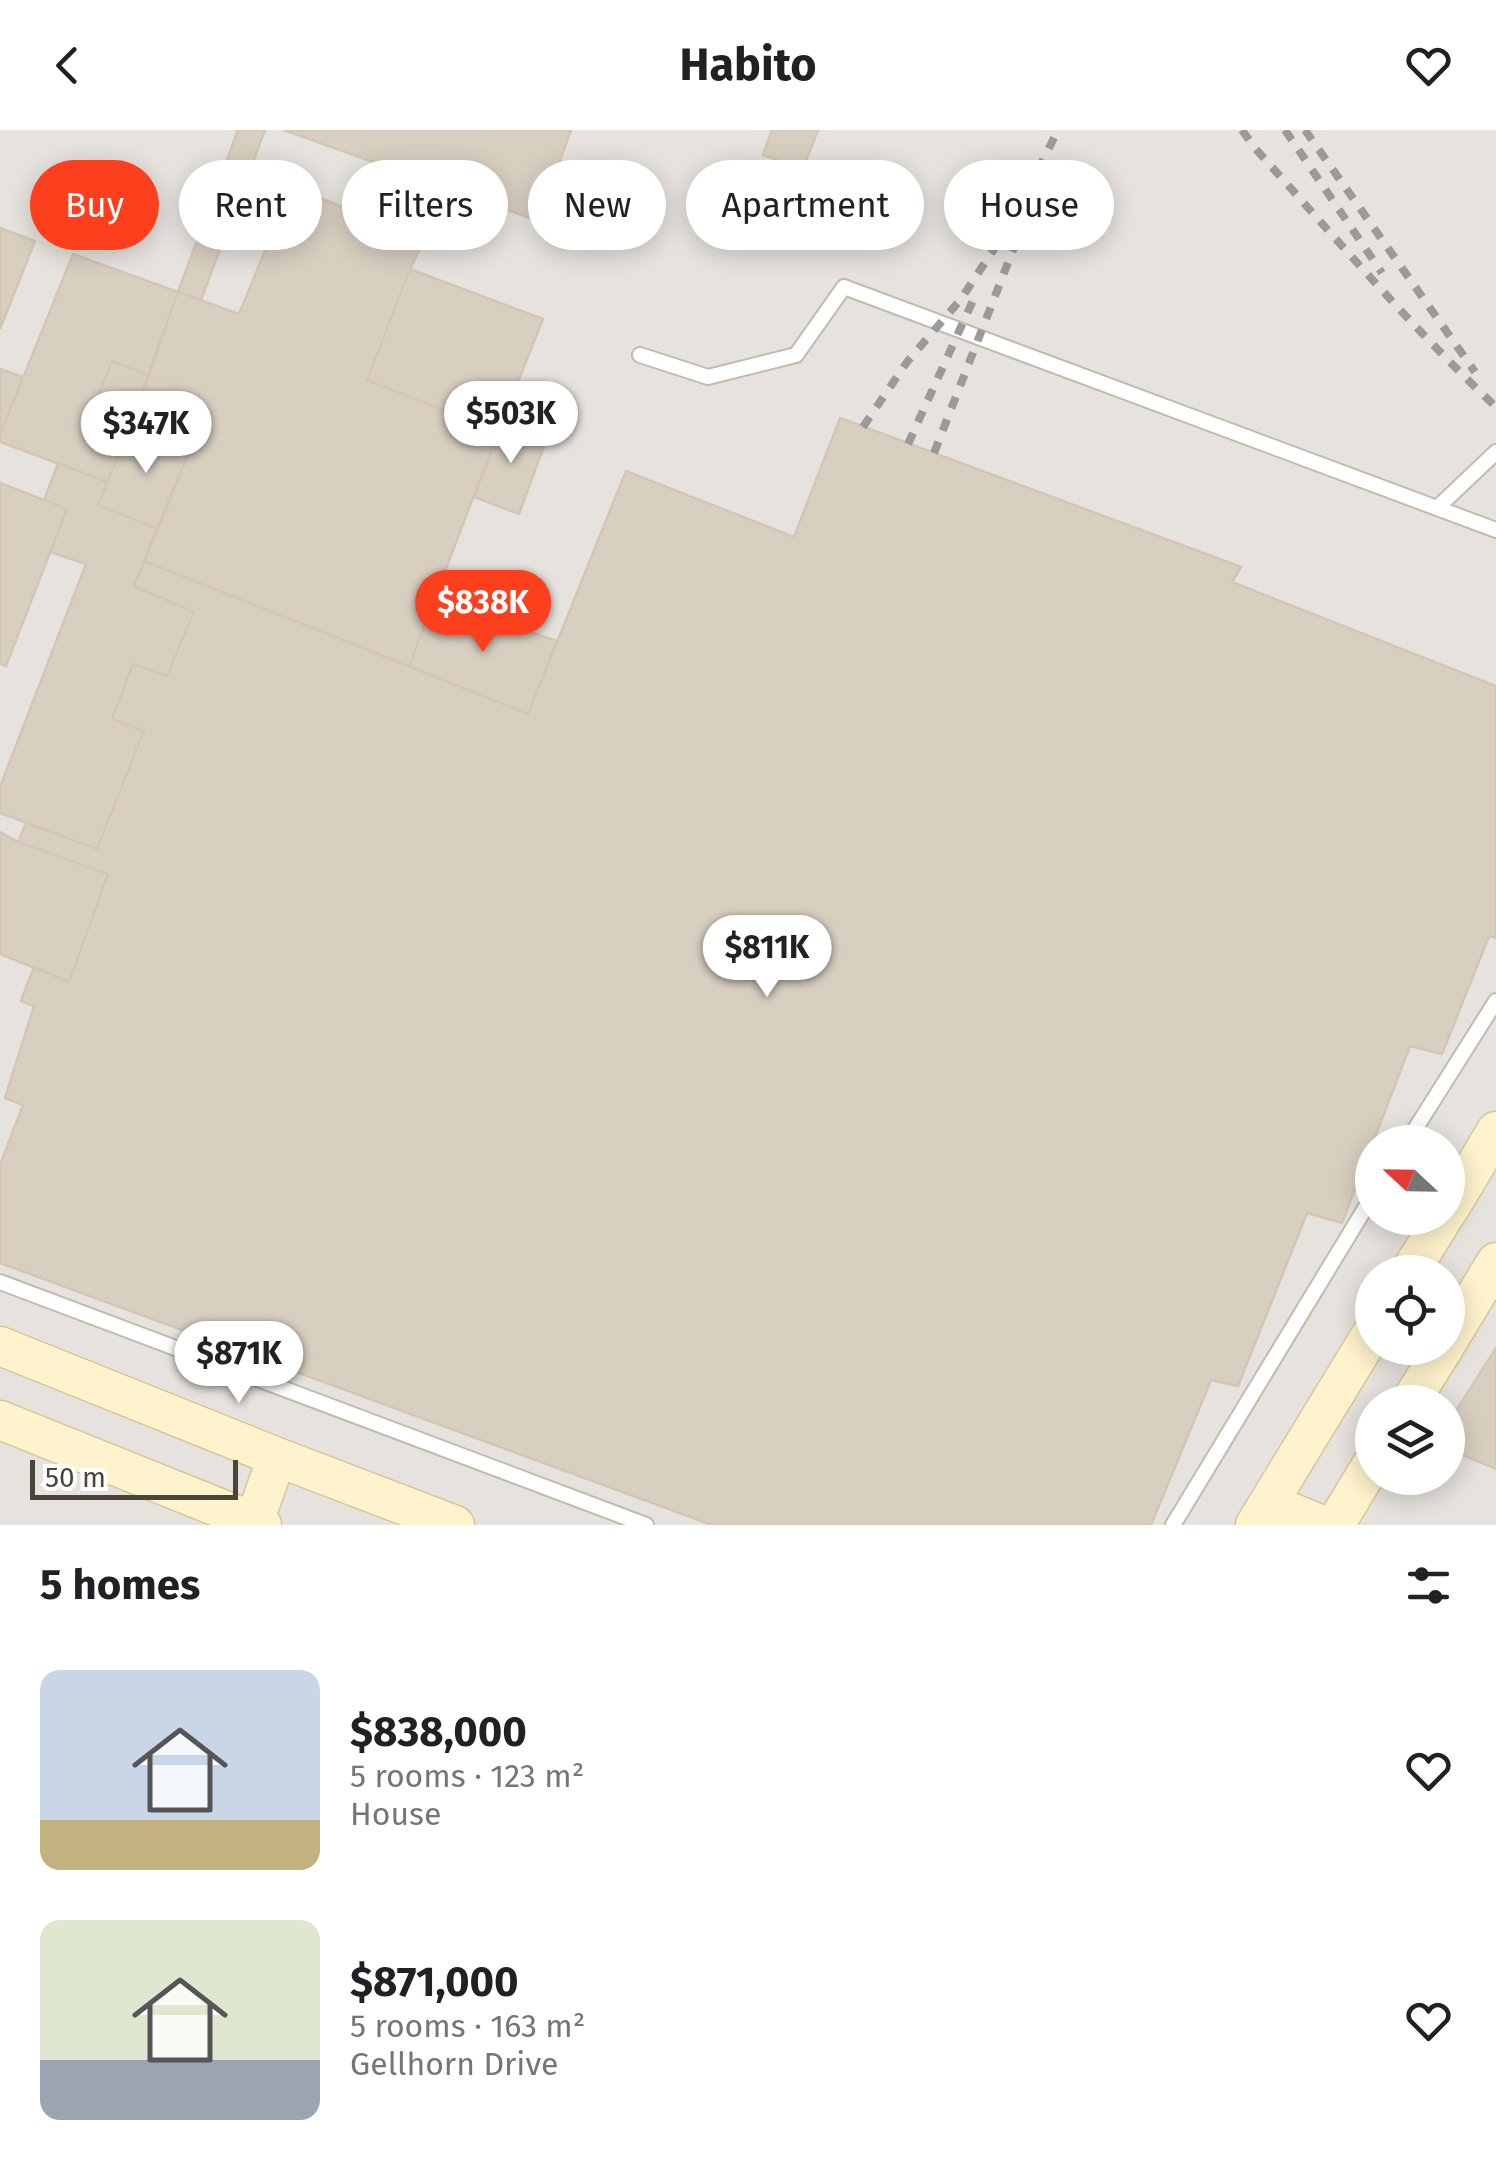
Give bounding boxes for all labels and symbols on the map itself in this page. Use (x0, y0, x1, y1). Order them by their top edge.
pin: $503K (441, 381, 581, 466)
pin: $347K (76, 391, 216, 476)
pin: $838K (413, 570, 553, 655)
pin: $811K (697, 915, 837, 1000)
north arrow (1355, 1125, 1465, 1235)
pin: $871K (169, 1321, 309, 1406)
scale bar (30, 1455, 238, 1500)

